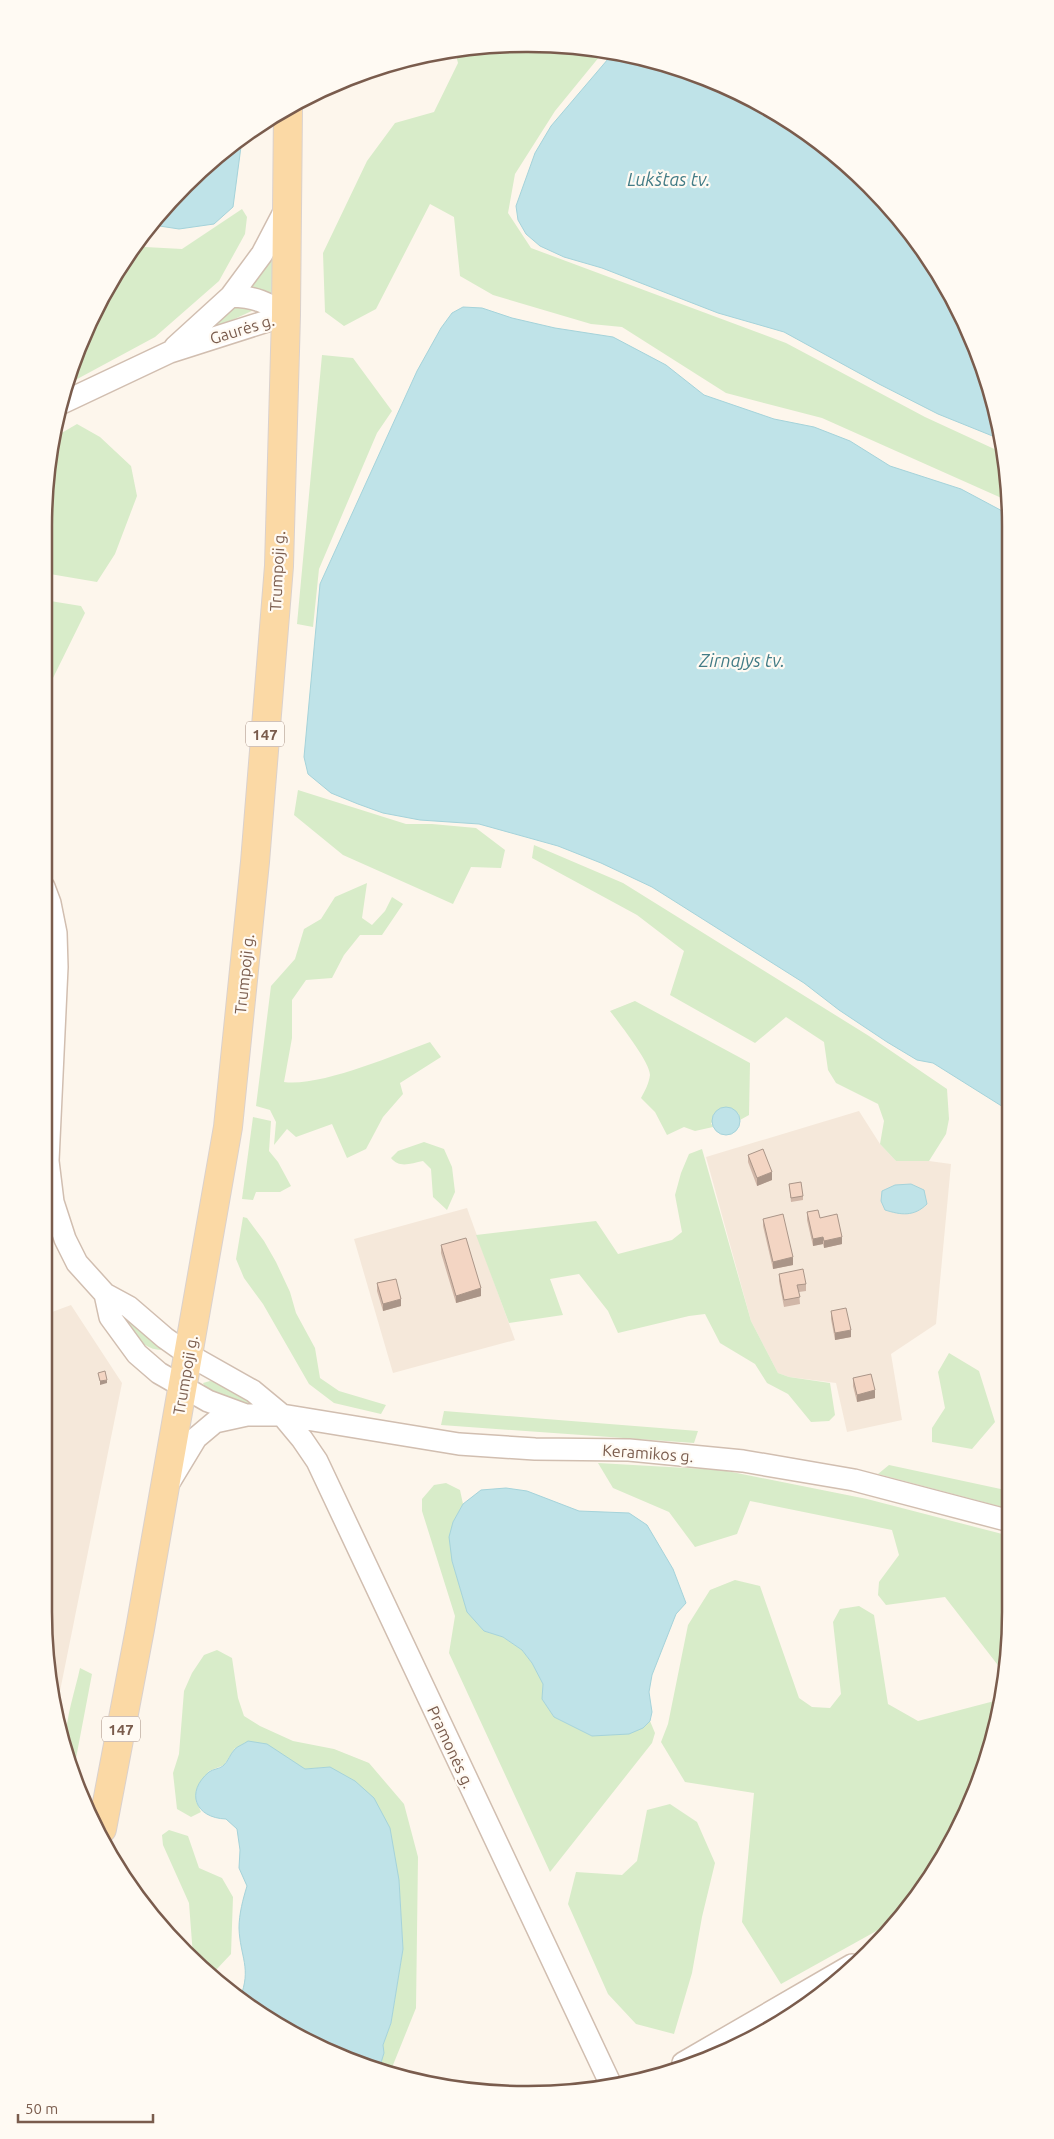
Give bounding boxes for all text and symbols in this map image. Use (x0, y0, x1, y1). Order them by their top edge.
water label: Lukštas tv. (627, 169, 711, 189)
street label: Gaurės g. (208, 311, 276, 347)
street label: Trumpoji g. (266, 530, 288, 612)
water label: Zirnajys tv. (698, 650, 785, 670)
road number: 147 (246, 722, 284, 746)
street label: Trumpoji g. (231, 933, 257, 1015)
street label: Trumpoji g. (169, 1334, 201, 1416)
street label: Keramikos g. (602, 1441, 694, 1465)
street label: Pramonės g. (424, 1703, 478, 1791)
road number: 147 (102, 1716, 140, 1742)
scale bar (18, 2092, 152, 2124)
text: 50 m (25, 2100, 58, 2117)

